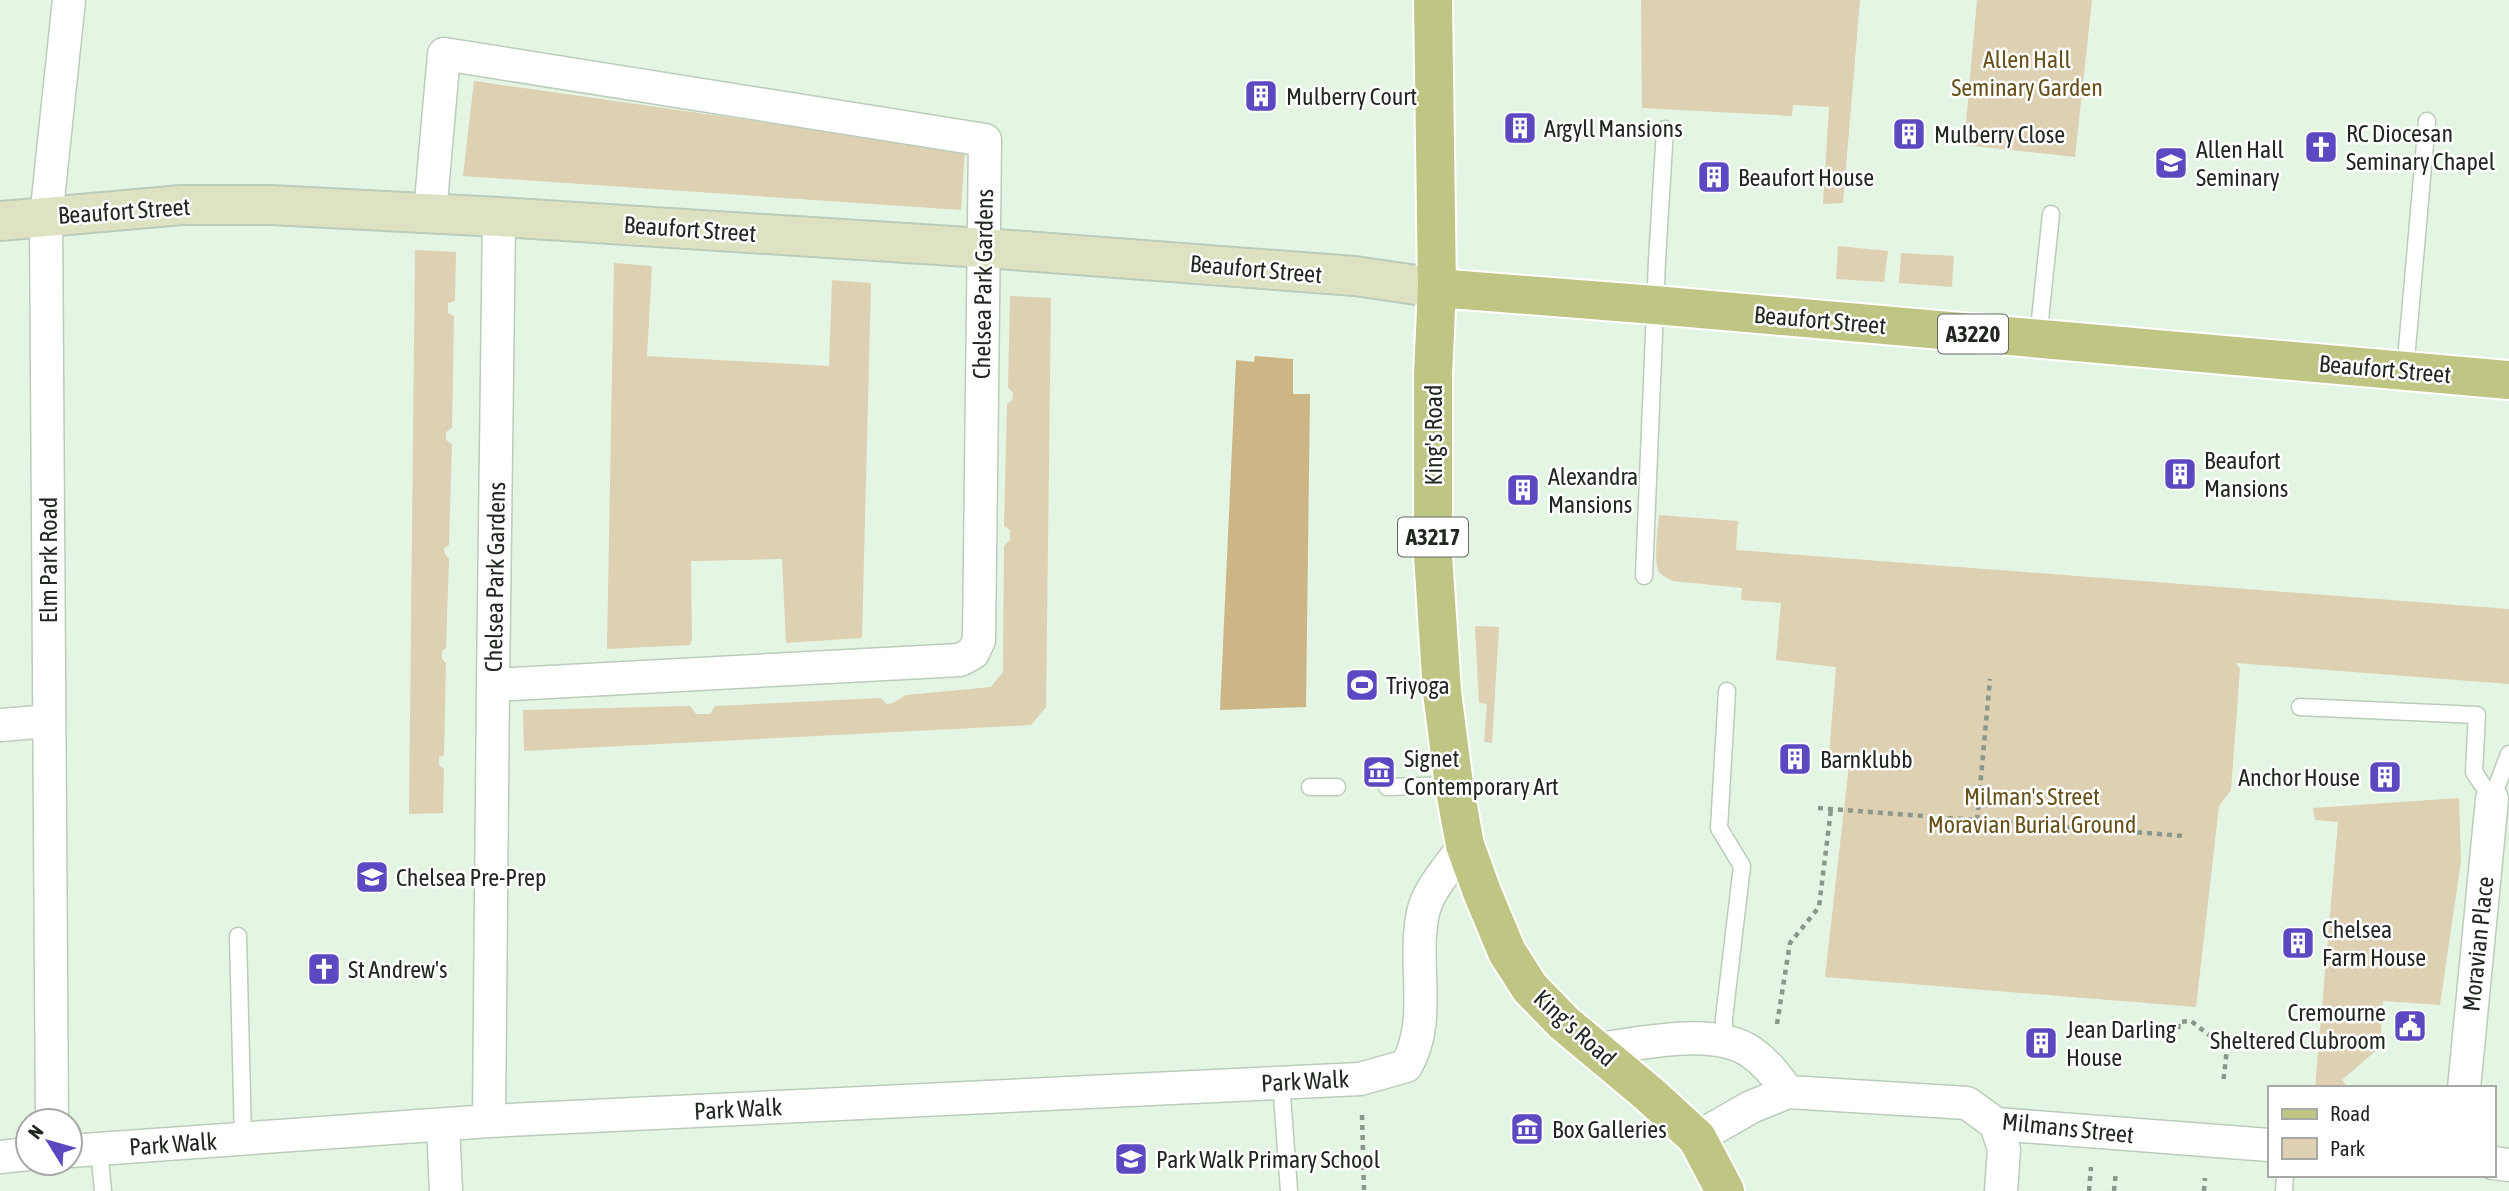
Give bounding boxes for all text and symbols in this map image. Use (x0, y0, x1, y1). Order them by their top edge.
park label: Allen Hall Seminary Garden (1951, 46, 2103, 101)
building icon: Mulberry Court (1242, 77, 1280, 115)
place label: Mulberry Court (1286, 83, 1417, 110)
building icon: Argyll Mansions (1501, 109, 1539, 147)
place label: Argyll Mansions (1544, 115, 1683, 142)
building icon: Mulberry Close (1890, 115, 1928, 153)
place label: RC Diocesan Seminary Chapel (2346, 120, 2496, 175)
place label: Mulberry Close (1934, 121, 2065, 148)
church icon: RC Diocesan Seminary Chapel (2302, 128, 2340, 166)
place label: Allen Hall Seminary (2196, 136, 2285, 191)
school or university icon: Allen Hall Seminary (2152, 144, 2190, 182)
building icon: Beaufort House (1695, 158, 1733, 196)
place label: Beaufort House (1738, 164, 1874, 191)
street label: Chelsea Park Gardens (968, 189, 998, 379)
street label: Beaufort Street (57, 193, 191, 229)
street label: Beaufort Street (623, 211, 757, 247)
street label: Beaufort Street (1189, 250, 1323, 288)
street label: Beaufort Street (1753, 301, 1887, 339)
road number: A3220 (1938, 314, 2008, 354)
street label: Beaufort Street (2318, 350, 2452, 388)
street label: King's Road (1420, 385, 1447, 485)
place label: Beaufort Mansions (2204, 447, 2288, 502)
building icon: Beaufort Mansions (2161, 455, 2199, 493)
place label: Alexandra Mansions (1548, 463, 1638, 518)
building icon: Alexandra Mansions (1504, 471, 1542, 509)
street label: Chelsea Park Gardens (480, 482, 510, 672)
street label: Elm Park Road (35, 497, 62, 623)
road number: A3217 (1398, 517, 1468, 556)
sports icon: Triyoga (1343, 666, 1381, 704)
place label: Triyoga (1386, 672, 1450, 699)
building icon: Barnklubb (1776, 740, 1814, 778)
place label: Signet Contemporary Art (1404, 745, 1559, 800)
place label: Barnklubb (1820, 746, 1913, 773)
museum icon: Signet Contemporary Art (1360, 753, 1398, 791)
building icon: Anchor House (2366, 758, 2404, 796)
place label: Anchor House (2238, 764, 2360, 791)
park label: Milman's Street Moravian Burial Ground (1928, 783, 2136, 838)
school or university icon: Chelsea Pre-Prep (353, 858, 391, 896)
place label: Chelsea Pre-Prep (396, 864, 546, 891)
street label: Moravian Place (2457, 875, 2499, 1013)
place label: Chelsea Farm House (2322, 916, 2426, 971)
building icon: Chelsea Farm House (2279, 924, 2317, 962)
church icon: St Andrew's (305, 950, 343, 988)
place label: St Andrew's (348, 956, 448, 983)
street label: King's Road (1529, 984, 1621, 1072)
place label: Cremourne Sheltered Clubroom (2210, 999, 2386, 1054)
public building icon: Cremourne Sheltered Clubroom (2391, 1007, 2429, 1045)
place label: Jean Darling House (2066, 1016, 2177, 1071)
building icon: Jean Darling House (2022, 1024, 2060, 1062)
street label: Park Walk (1260, 1065, 1350, 1097)
legend (2268, 1086, 2495, 1177)
street label: Park Walk (693, 1093, 783, 1125)
text: Road (2330, 1101, 2370, 1125)
north arrow (14, 1107, 84, 1177)
street label: Milmans Street (2001, 1108, 2135, 1148)
museum icon: Box Galleries (1508, 1110, 1546, 1148)
place label: Box Galleries (1552, 1116, 1667, 1143)
text: N (23, 1121, 48, 1143)
street label: Park Walk (128, 1127, 218, 1161)
text: Park (2330, 1136, 2365, 1160)
school or university icon: Park Walk Primary School (1112, 1140, 1150, 1178)
place label: Park Walk Primary School (1156, 1146, 1381, 1173)

